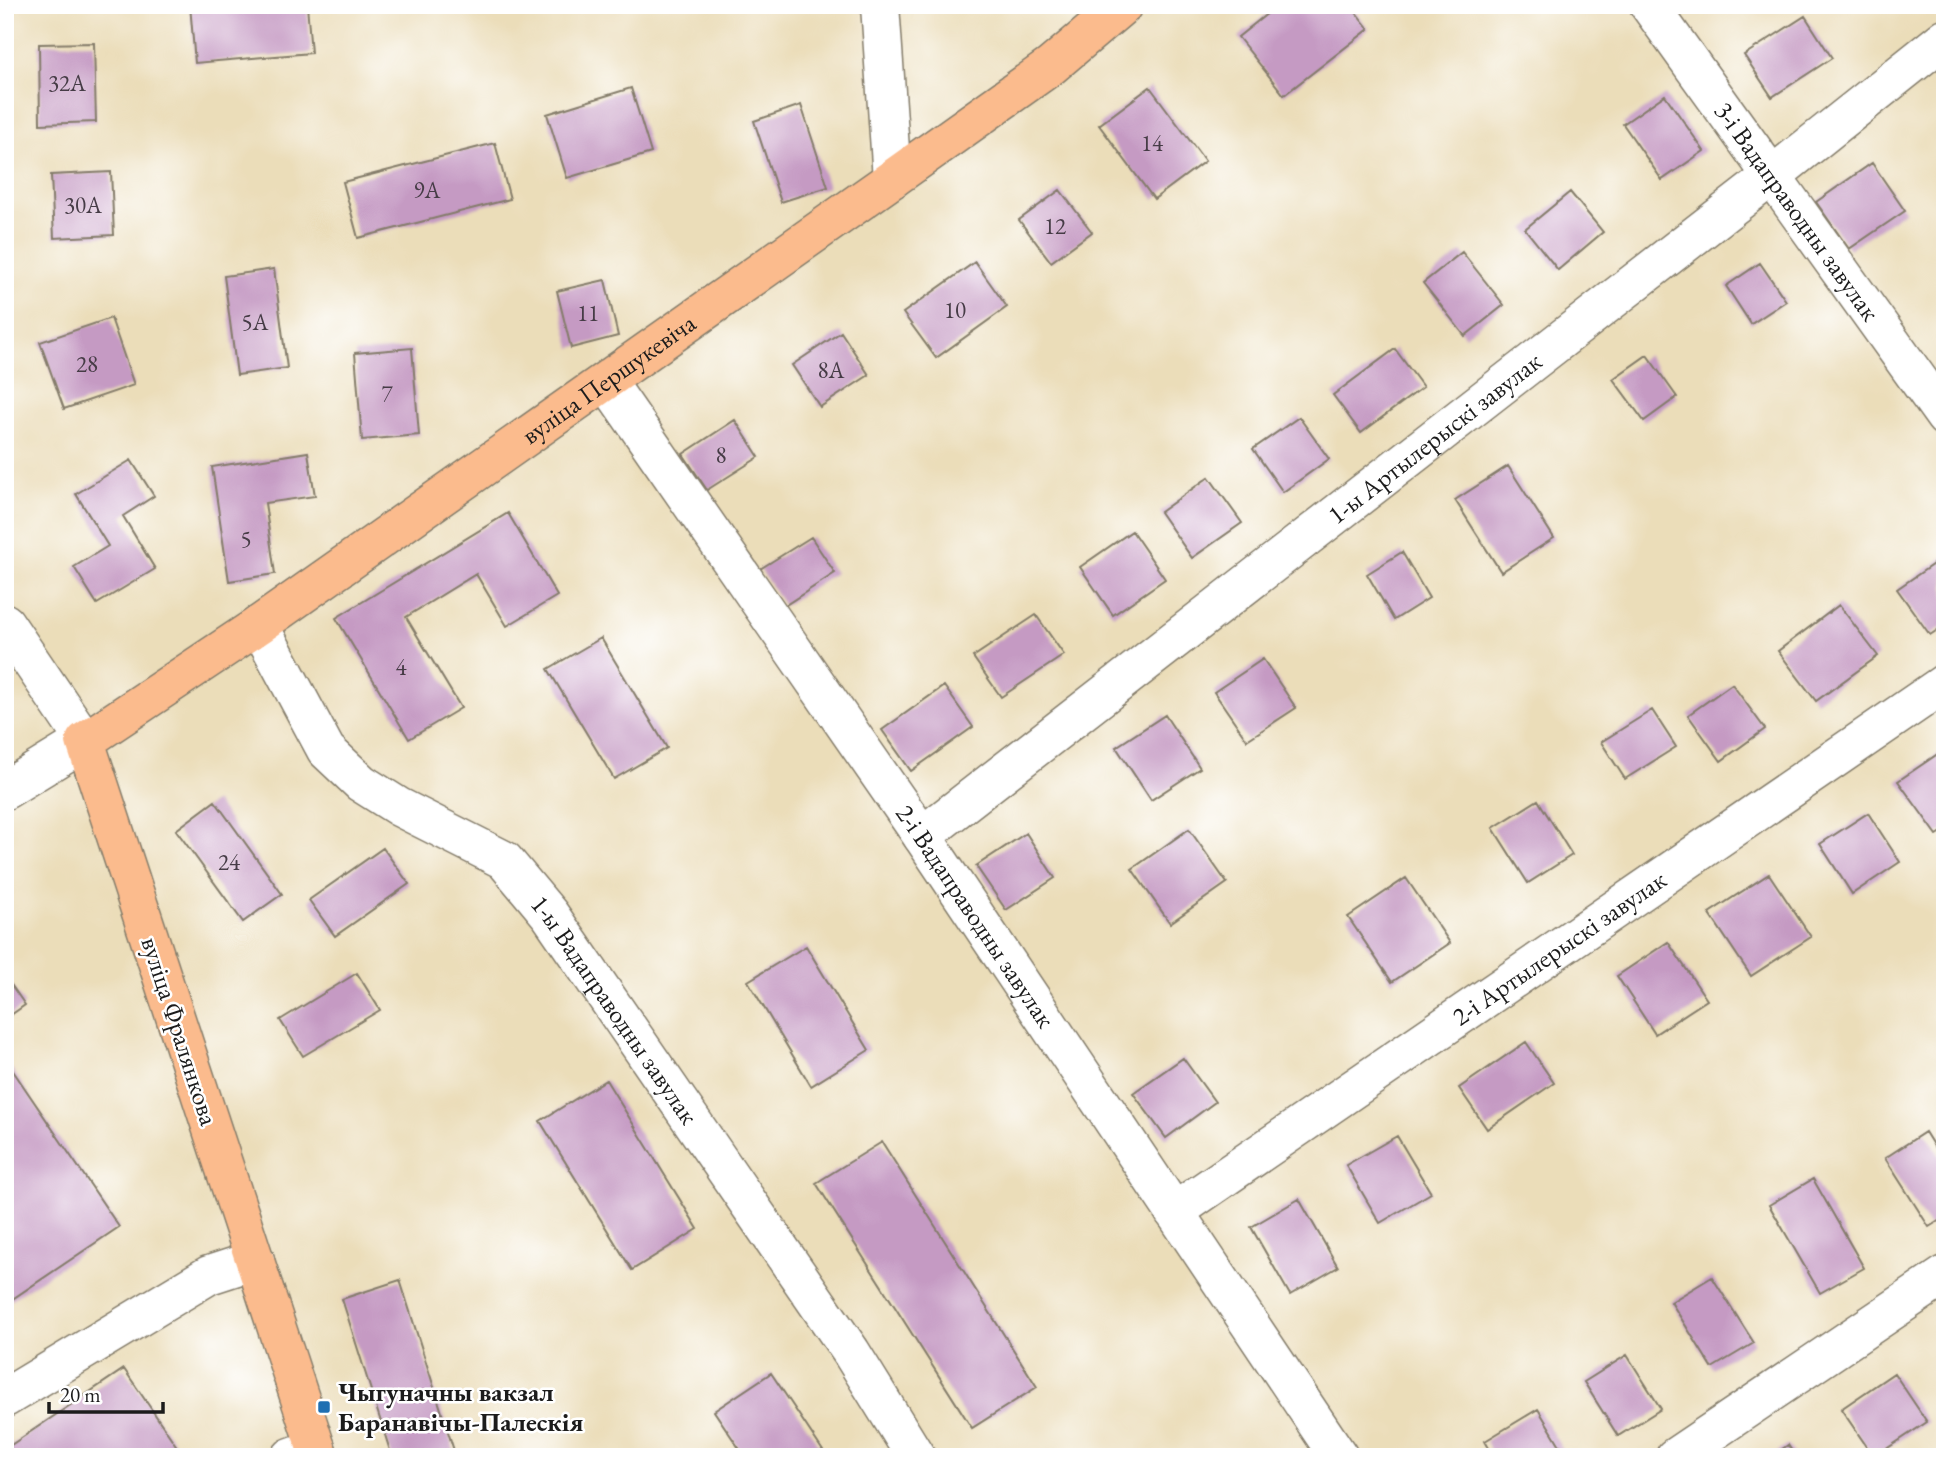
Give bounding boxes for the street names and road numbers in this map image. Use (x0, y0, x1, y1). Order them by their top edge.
street label: 3-і Вадаправодны завулак (1707, 95, 1888, 328)
street label: вуліца Першукевіча (515, 305, 703, 452)
street label: 1-ы Артылерыскі завулак (1321, 344, 1549, 532)
street label: 2-і Вадаправодны завулак (888, 798, 1063, 1035)
street label: 2-і Артылерыскі завулак (1445, 862, 1673, 1033)
street label: 1-ы Вадаправодны завулак (523, 888, 707, 1132)
street label: вуліца Фралянкова (134, 932, 227, 1130)

